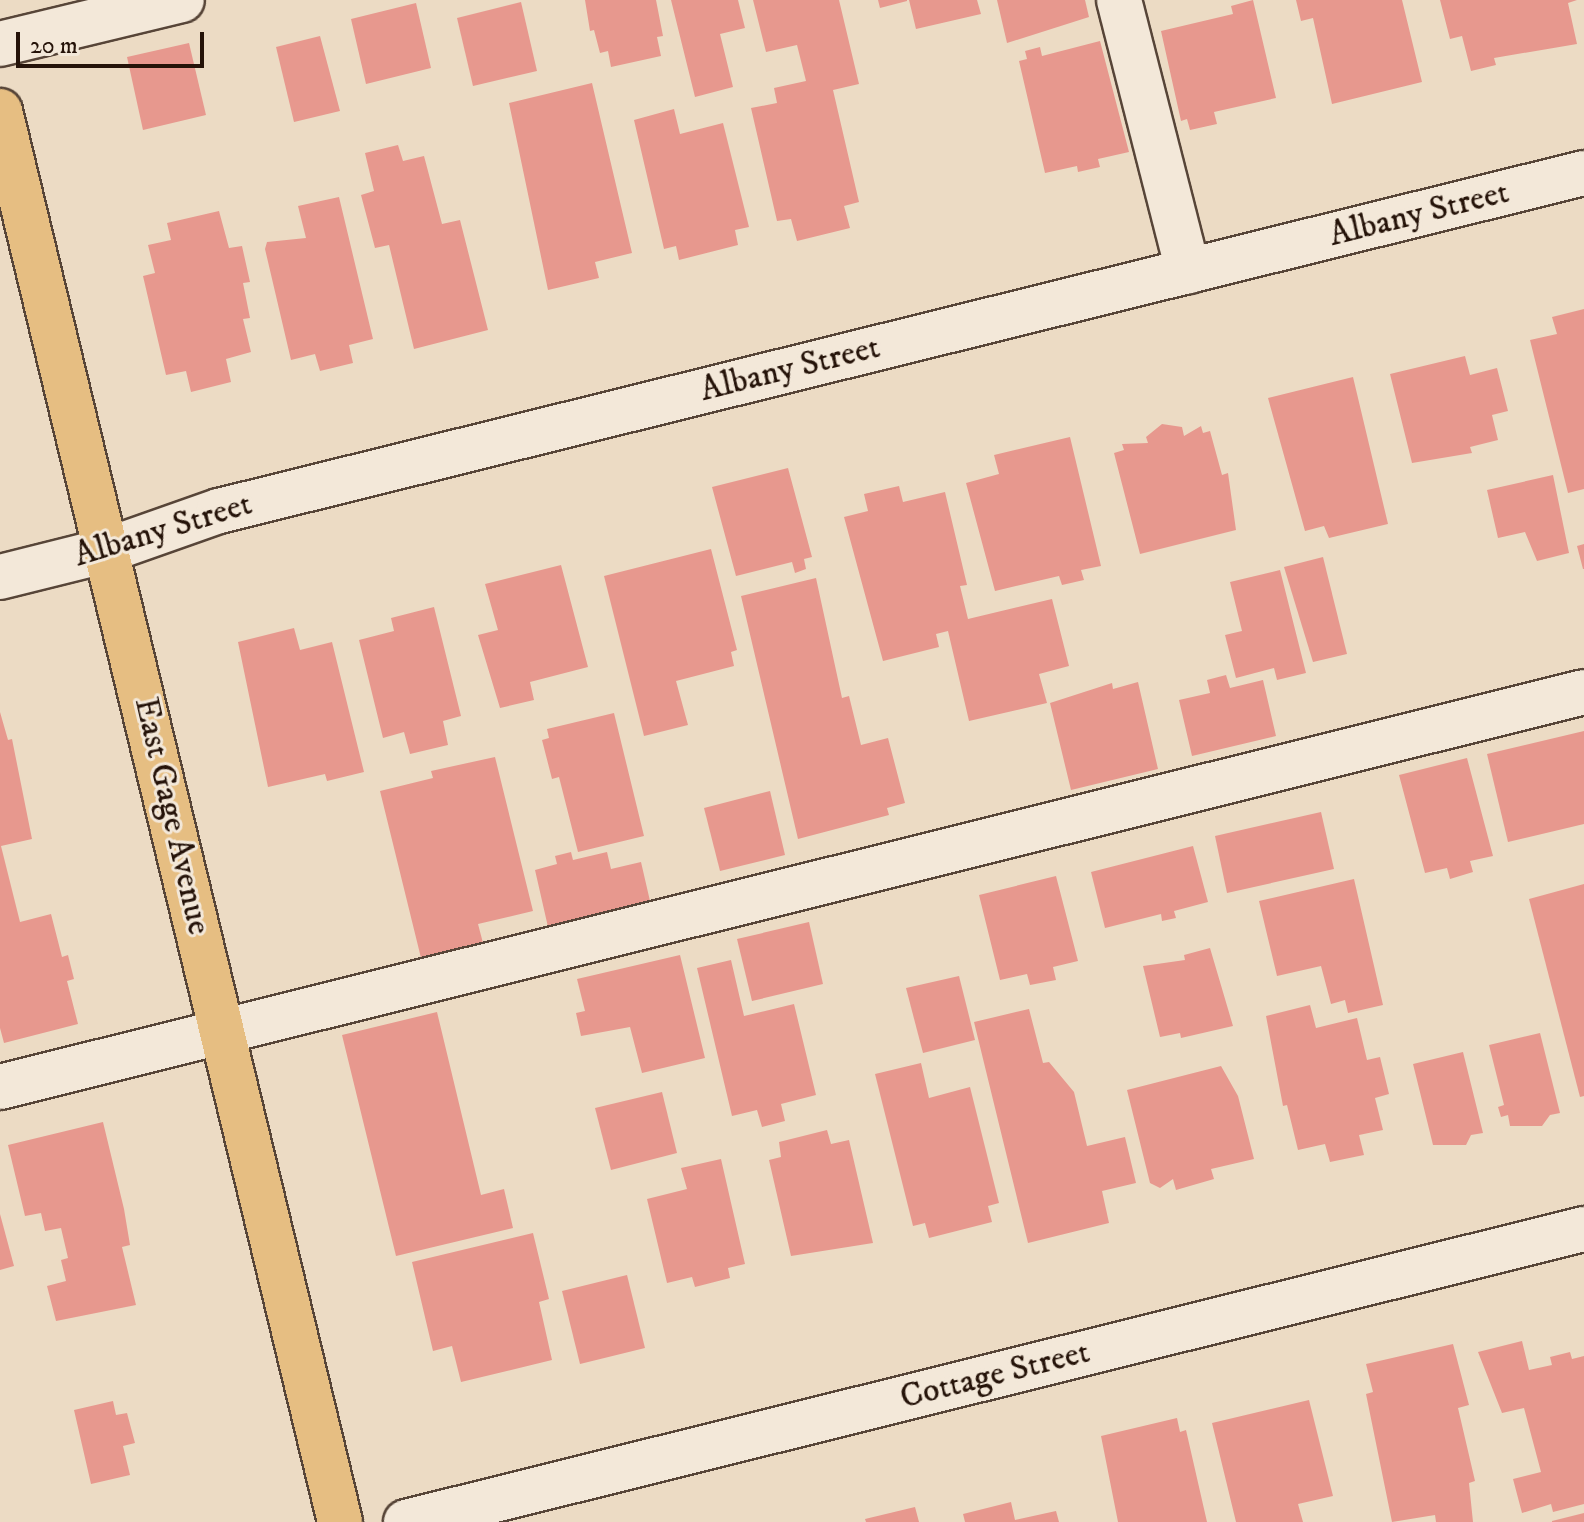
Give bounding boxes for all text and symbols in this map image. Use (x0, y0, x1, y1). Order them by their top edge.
scale bar (20, 16, 208, 66)
text: 20 m (30, 31, 78, 61)
street label: Albany Street (1325, 172, 1513, 256)
street label: Albany Street (696, 327, 884, 411)
street label: Albany Street (69, 484, 257, 576)
street label: East Gage Avenue (125, 693, 219, 939)
street label: Cottage Street (896, 1332, 1094, 1418)

